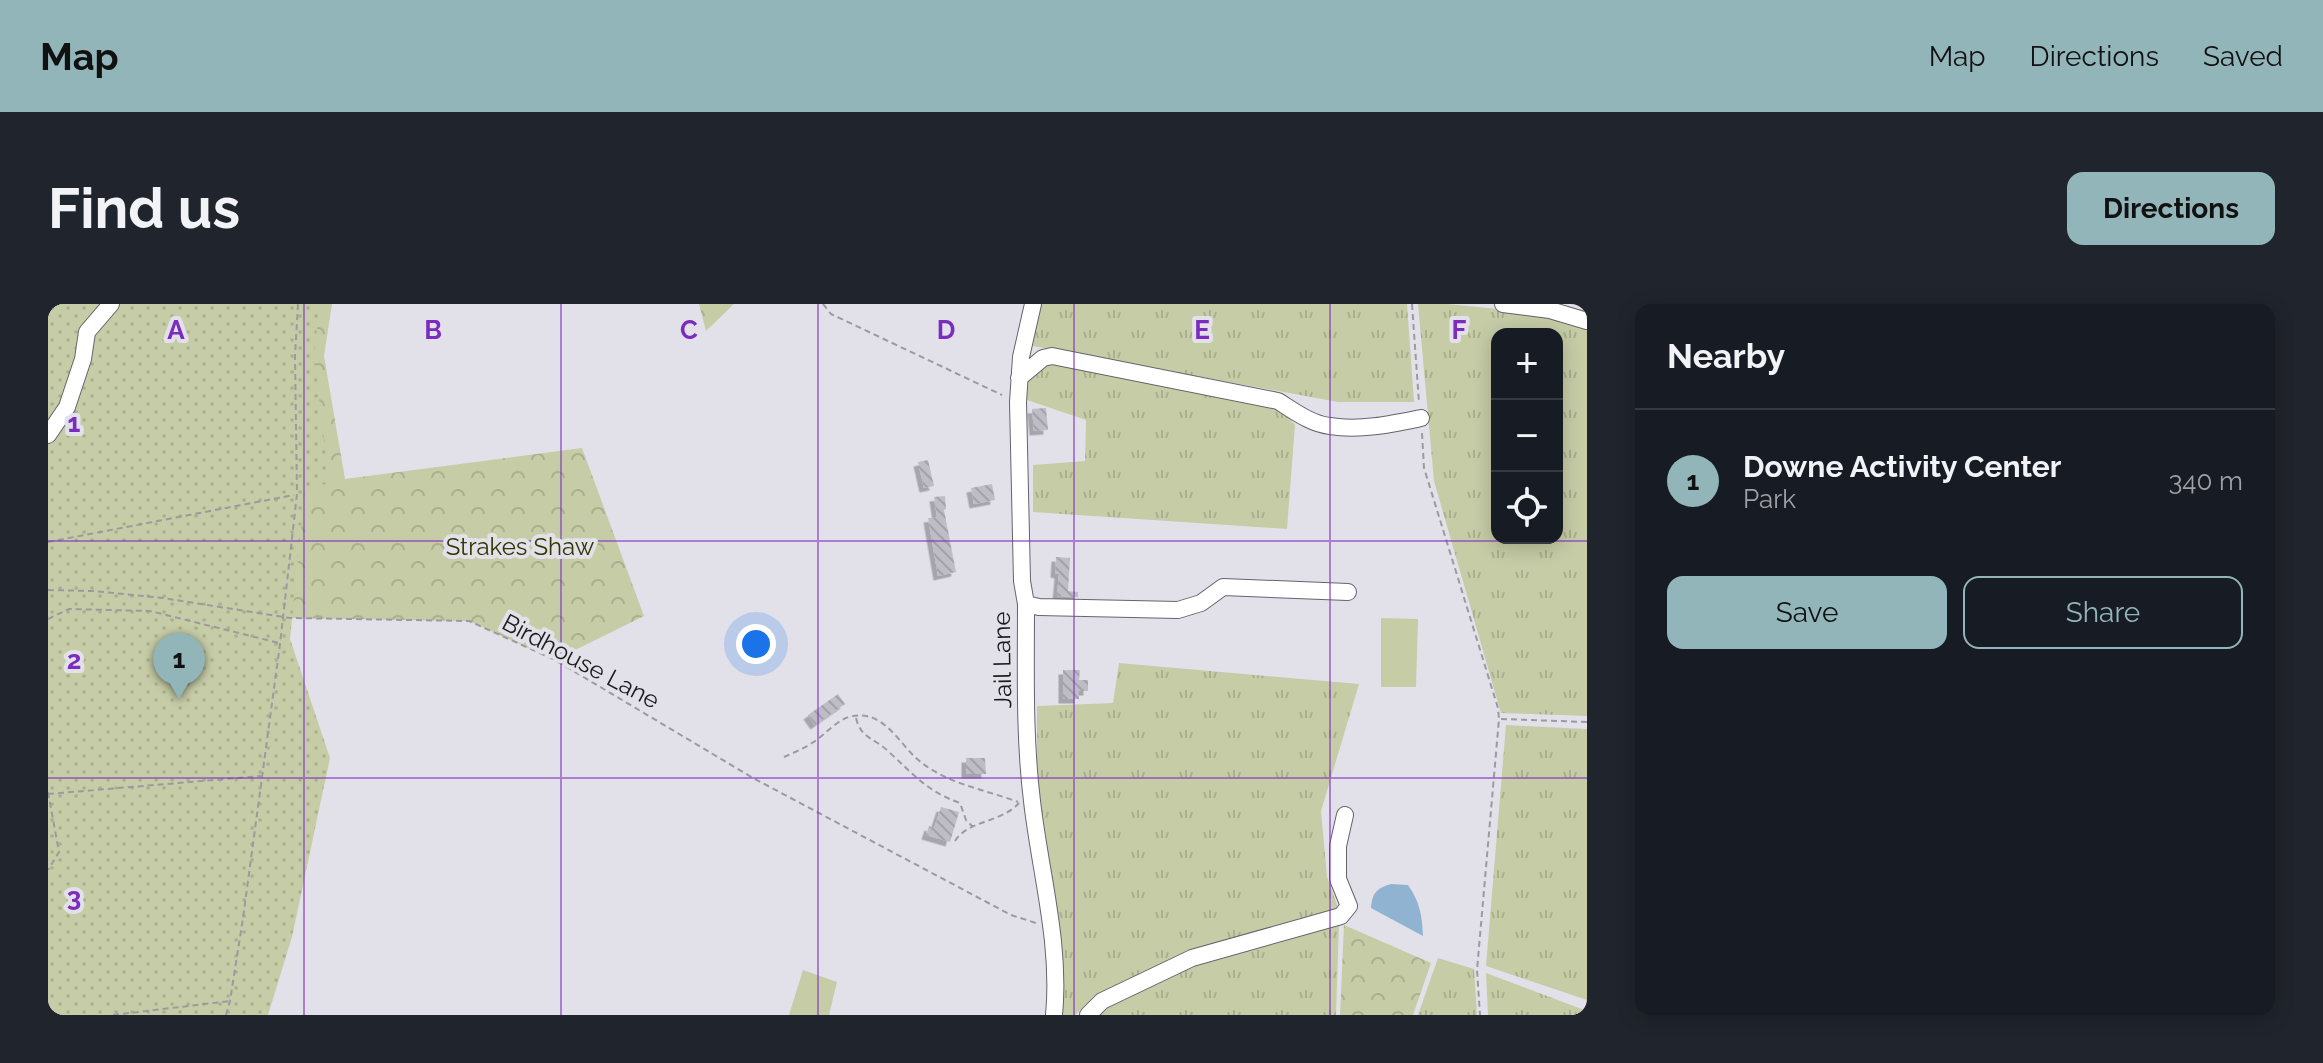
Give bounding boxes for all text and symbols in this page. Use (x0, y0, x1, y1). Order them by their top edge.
text: Map (40, 34, 119, 79)
text: Map (1929, 40, 1986, 73)
text: Directions (2030, 40, 2159, 73)
text: Saved (2203, 40, 2283, 73)
button: Directions (2067, 172, 2275, 245)
text: Find us (48, 175, 240, 241)
text: A (167, 315, 185, 345)
text: B (424, 315, 442, 345)
text: C (680, 315, 698, 345)
text: D (937, 315, 955, 345)
text: E (1194, 315, 1210, 345)
text: F (1452, 315, 1467, 345)
map controls (1491, 328, 1563, 544)
button: + (1491, 328, 1563, 400)
text: Nearby (1667, 336, 1785, 376)
button: − (1491, 400, 1563, 472)
text: 1 (68, 408, 81, 438)
text: Downe Activity Center (1743, 449, 2061, 484)
text: 1 (1687, 466, 1699, 496)
text: 340 m (2168, 466, 2243, 496)
button: locate (1491, 472, 1563, 544)
text: Park (1743, 484, 1796, 514)
park label: Strakes Shaw (446, 532, 595, 561)
button: Save (1667, 576, 1947, 649)
button: Share (1963, 576, 2243, 649)
street label: Birdhouse Lane (498, 607, 664, 715)
street label: Jail Lane (987, 611, 1017, 709)
your location (736, 624, 776, 664)
pin: 1 (153, 633, 205, 699)
text: 2 (67, 645, 81, 675)
text: 3 (67, 882, 81, 912)

